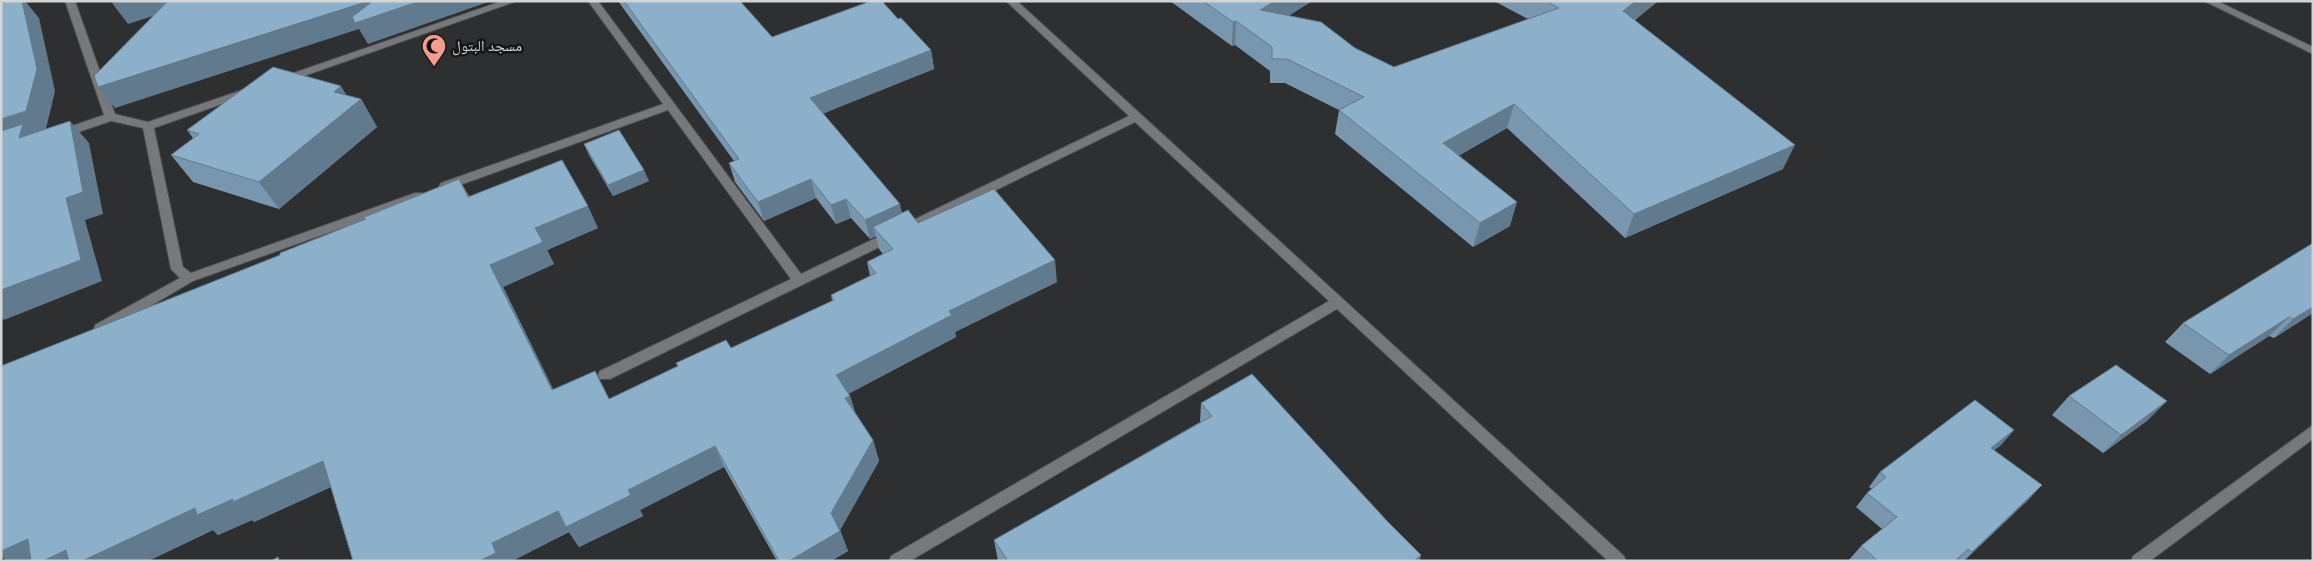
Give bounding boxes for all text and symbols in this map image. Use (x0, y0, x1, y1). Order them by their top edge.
mosque icon: مسجد البتول (421, 33, 447, 67)
place label: مسجد البتول (452, 35, 522, 56)

